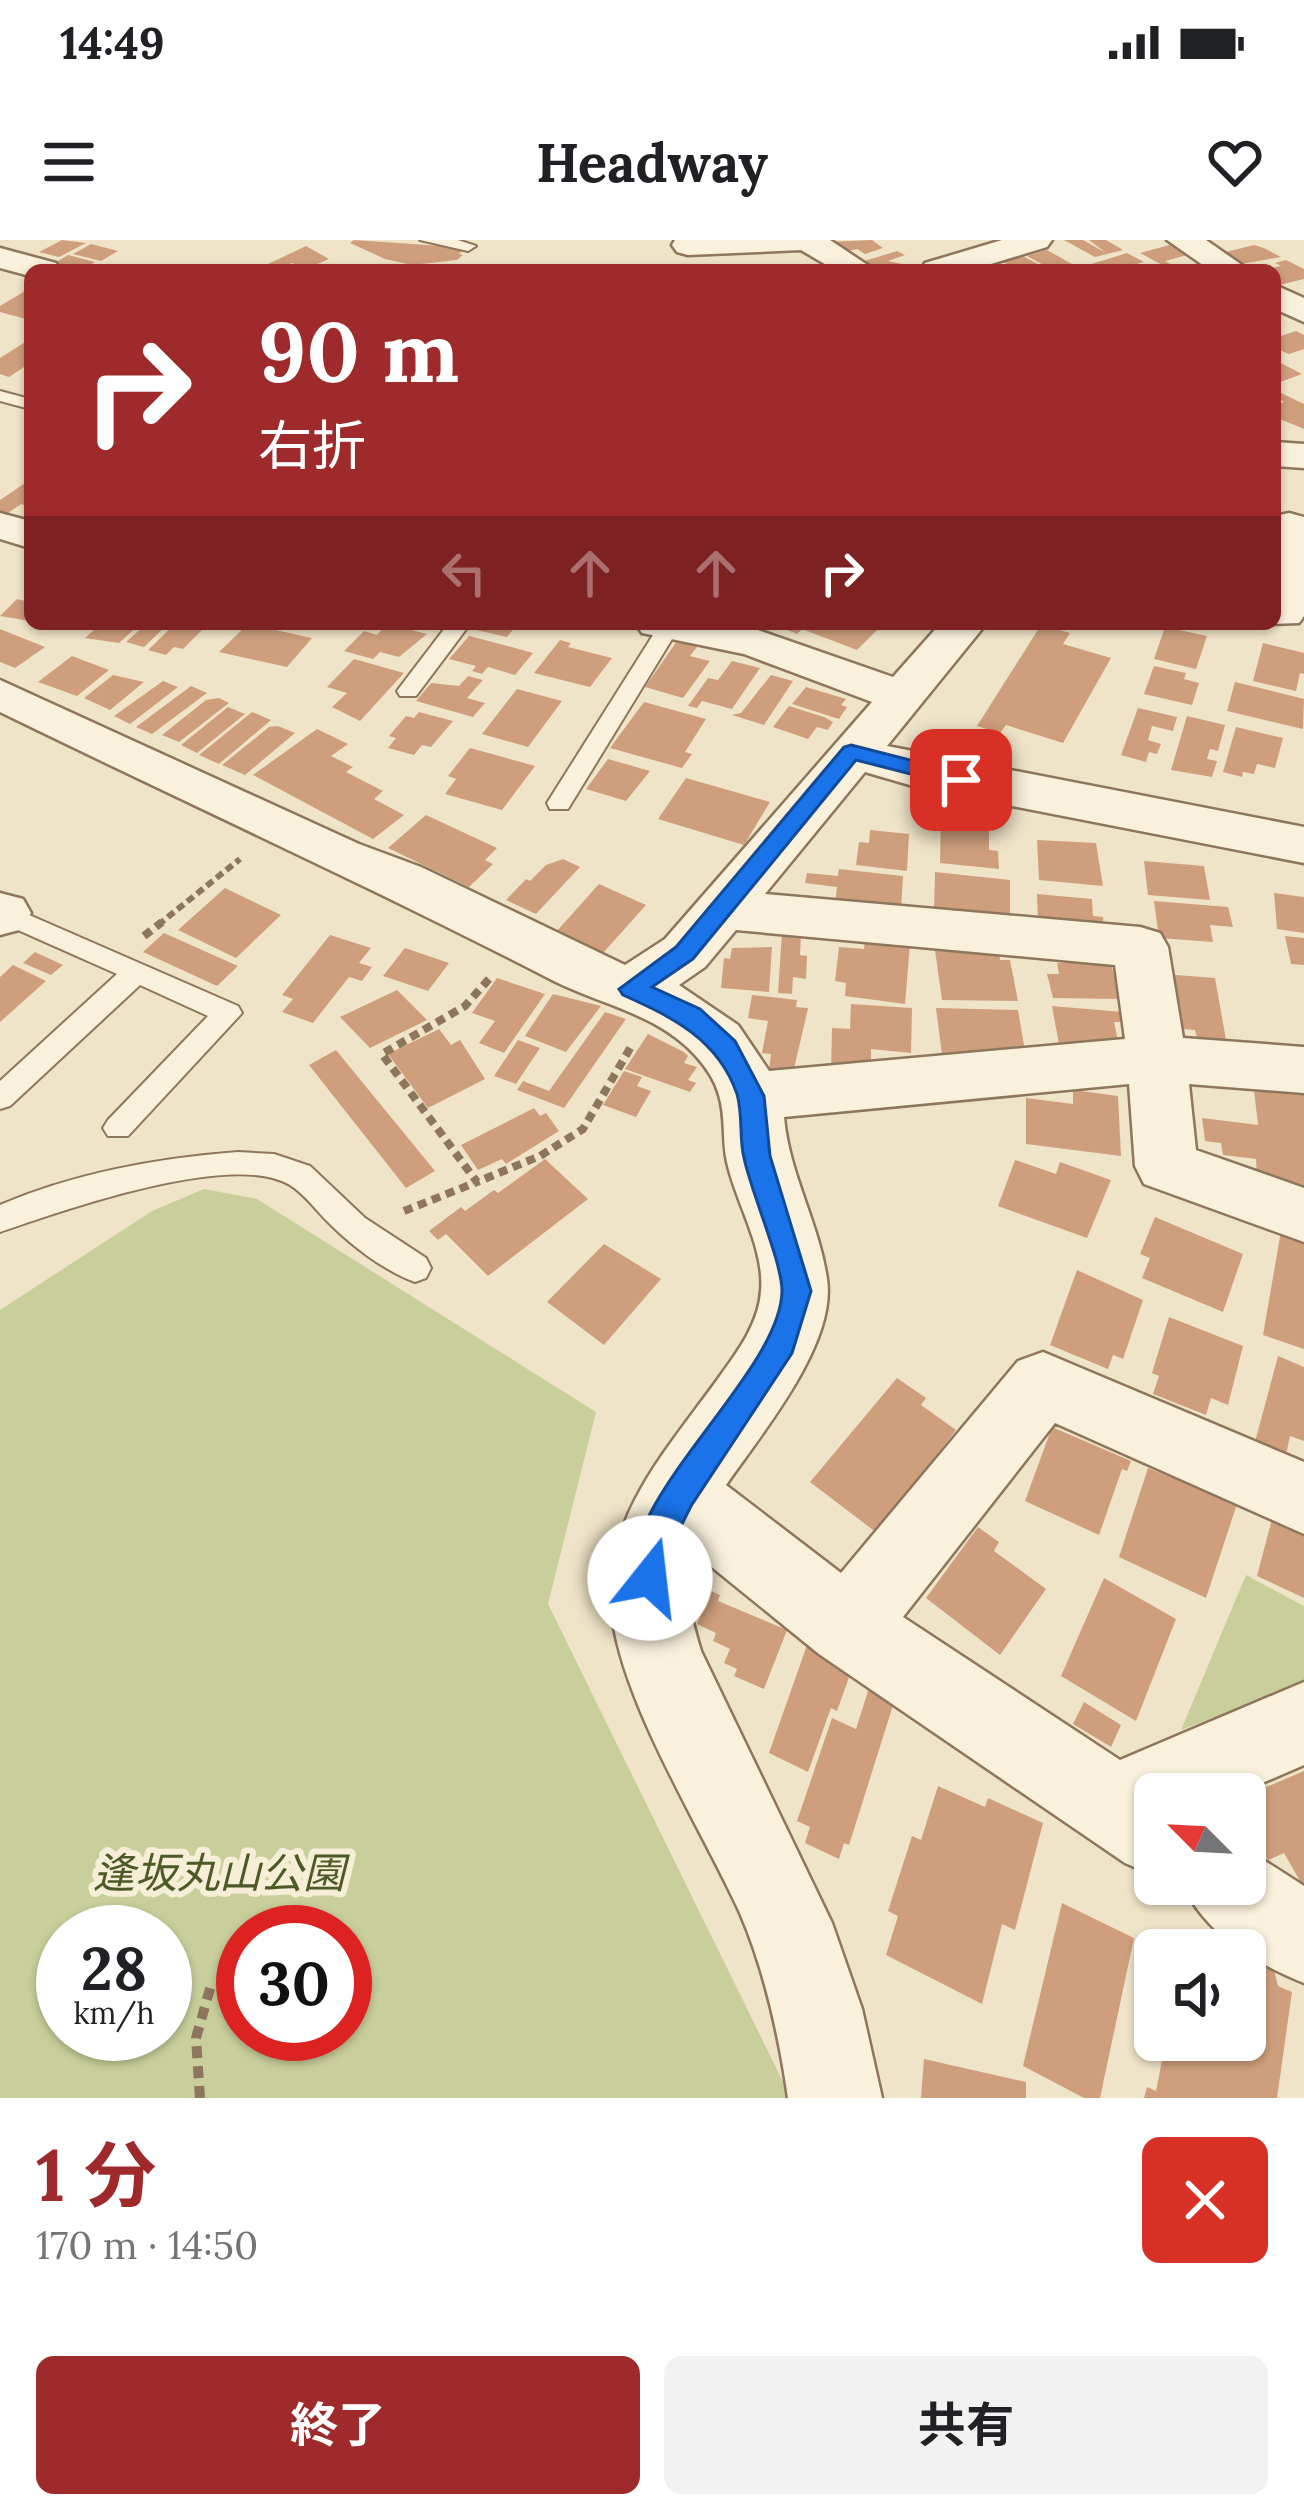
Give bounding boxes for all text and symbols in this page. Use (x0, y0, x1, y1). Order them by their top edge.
text: 14:49 (60, 14, 165, 71)
text: Headway (536, 128, 768, 197)
icon: menu (36, 129, 102, 195)
icon: heart (1202, 129, 1268, 195)
text: 90 m (258, 297, 459, 405)
icon: right (60, 312, 216, 468)
text: 右折 (258, 411, 366, 480)
icon: left (431, 540, 497, 606)
icon: ahead (557, 540, 623, 606)
icon: ahead (683, 540, 749, 606)
icon: right (809, 540, 875, 606)
pin (910, 729, 1012, 831)
icon: arrive (928, 747, 994, 813)
position arrow (587, 1515, 713, 1641)
north arrow (1134, 1773, 1266, 1905)
map controls (1134, 1773, 1266, 2061)
park label: 逢坂丸山公園 (93, 1846, 350, 1900)
speed limit sign: 30 (216, 1905, 372, 2061)
button: sound (1134, 1929, 1266, 2061)
text: 28 (81, 1930, 147, 2006)
text: km/h (73, 1994, 155, 2032)
text: 1 分 (36, 2129, 156, 2221)
button: close (1142, 2137, 1268, 2263)
text: 170 m · 14:50 (36, 2220, 258, 2270)
button: 終了 (36, 2356, 640, 2494)
button: 共有 (664, 2356, 1268, 2494)

